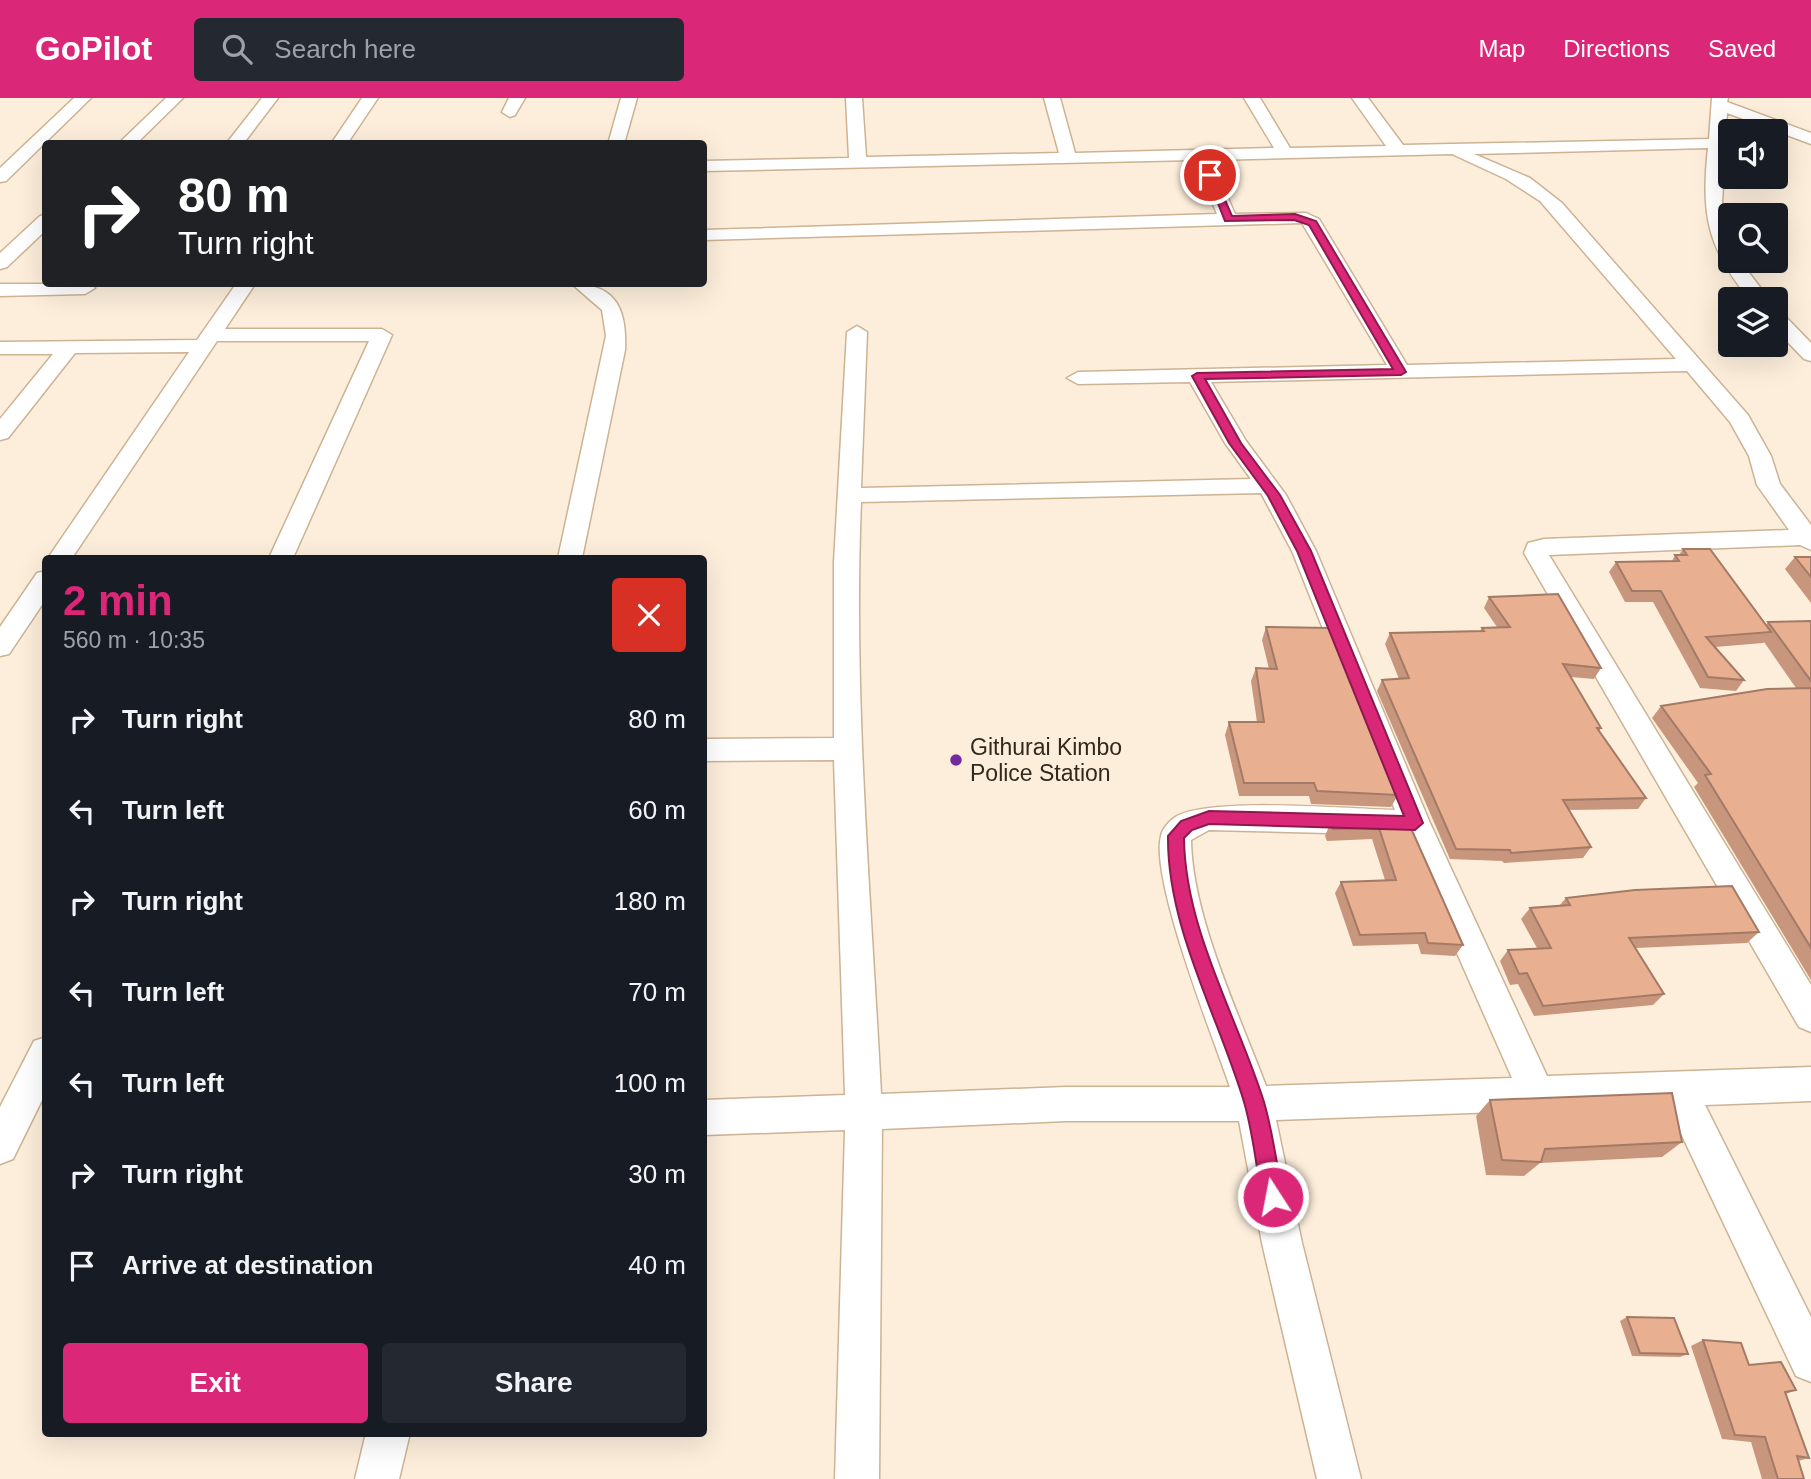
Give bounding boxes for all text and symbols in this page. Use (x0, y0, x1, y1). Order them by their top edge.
search box (194, 18, 684, 81)
text: GoPilot (35, 30, 152, 67)
icon: search (218, 30, 256, 68)
text: Search here (274, 34, 416, 64)
text: Map (1479, 35, 1525, 62)
text: Directions (1563, 35, 1670, 62)
text: Saved (1708, 35, 1776, 62)
map controls (1718, 119, 1788, 357)
button: sound (1718, 119, 1788, 189)
pin (1180, 145, 1240, 205)
icon: arrive (1191, 156, 1229, 194)
icon: right (63, 168, 154, 259)
text: 80 m (178, 168, 290, 222)
button: search (1718, 203, 1788, 273)
text: Turn right (178, 225, 314, 261)
button: layers (1718, 287, 1788, 357)
text: 2 min (63, 577, 173, 624)
button: close (612, 578, 686, 652)
text: 560 m · 10:35 (63, 627, 205, 653)
icon: right (63, 701, 101, 739)
text: Turn right (122, 704, 243, 734)
text: 80 m (628, 704, 686, 734)
place label: Githurai Kimbo Police Station (970, 734, 1122, 786)
marker: Githurai Kimbo Police Station (948, 752, 964, 768)
icon: left (63, 792, 101, 830)
text: Turn left (122, 795, 224, 825)
text: 60 m (628, 795, 686, 825)
icon: right (63, 883, 101, 921)
text: Turn right (122, 886, 243, 916)
text: 180 m (614, 886, 686, 916)
icon: left (63, 974, 101, 1012)
text: Turn left (122, 977, 224, 1007)
text: 70 m (628, 977, 686, 1007)
icon: left (63, 1065, 101, 1103)
text: Turn left (122, 1068, 224, 1098)
text: 100 m (614, 1068, 686, 1098)
icon: right (63, 1156, 101, 1194)
text: Turn right (122, 1159, 243, 1189)
text: 30 m (628, 1159, 686, 1189)
position arrow (1236, 1160, 1310, 1234)
icon: arrive (63, 1247, 101, 1285)
text: Arrive at destination (122, 1250, 373, 1280)
text: 40 m (628, 1250, 686, 1280)
button: Exit (63, 1343, 368, 1423)
button: Share (382, 1343, 686, 1423)

